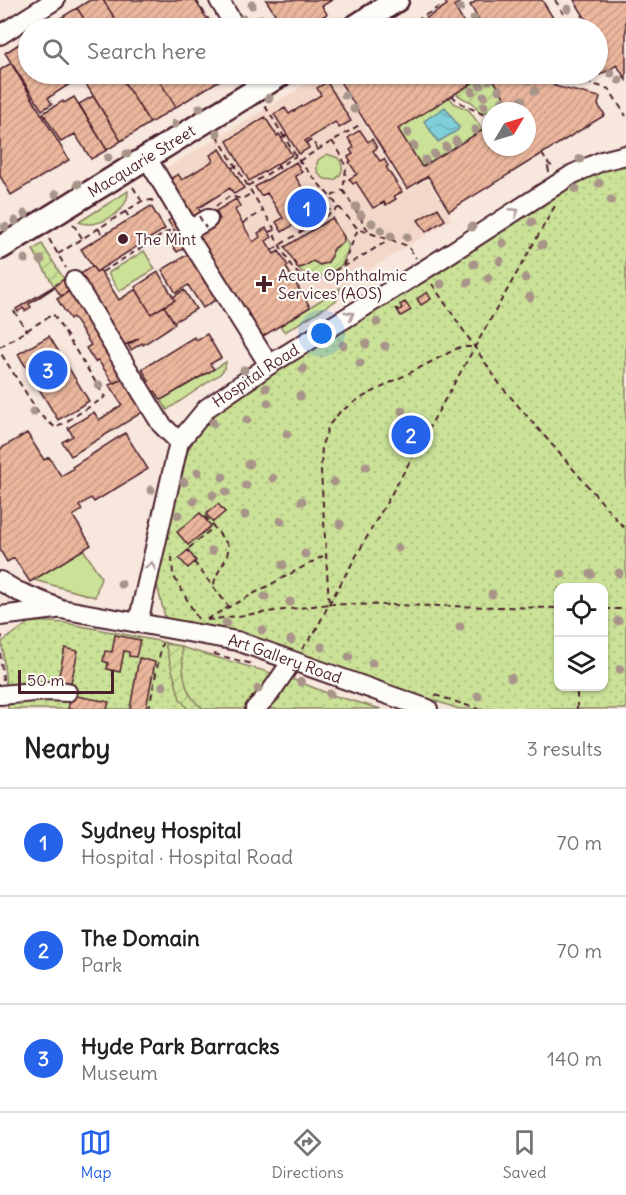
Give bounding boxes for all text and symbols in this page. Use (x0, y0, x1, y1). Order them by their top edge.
search box (18, 18, 608, 84)
icon: search (39, 35, 72, 68)
text: Search here (87, 37, 206, 65)
north arrow (482, 102, 536, 156)
street label: Macquarie Street (84, 120, 199, 202)
pin: 1 (288, 186, 326, 230)
one-way arrow (509, 207, 519, 219)
place label: The Mint (135, 229, 197, 249)
marker: The Mint (116, 232, 130, 246)
place label: Acute Ophthalmic Services (AOS) (278, 265, 407, 303)
marker: Acute Ophthalmic Services (AOS) (255, 275, 273, 293)
one-way arrow (344, 311, 354, 323)
your location (307, 319, 336, 348)
street label: Hospital Road (208, 339, 302, 411)
pin: 3 (28, 348, 68, 392)
pin: 2 (392, 412, 430, 458)
one-way arrow (143, 562, 156, 572)
map controls (554, 583, 608, 691)
button: locate (554, 583, 608, 637)
street label: Art Gallery Road (226, 630, 345, 688)
button: layers (554, 637, 608, 691)
scale bar (18, 667, 114, 694)
text: 50 m (27, 670, 65, 690)
text: Nearby (24, 732, 110, 765)
text: 3 results (526, 736, 602, 761)
text: Sydney Hospital (81, 816, 242, 844)
text: 1 (40, 830, 47, 855)
text: 70 m (557, 830, 602, 855)
text: Hospital · Hospital Road (81, 844, 293, 869)
text: The Domain (81, 924, 200, 952)
text: 2 (38, 938, 49, 963)
text: 70 m (557, 938, 602, 963)
text: Park (81, 952, 122, 977)
text: Hyde Park Barracks (81, 1032, 279, 1060)
text: 3 (38, 1046, 49, 1071)
text: 140 m (547, 1046, 602, 1071)
text: Museum (81, 1060, 158, 1085)
tab: Map (79, 1126, 112, 1182)
tab: Directions (271, 1126, 344, 1182)
tab: Saved (503, 1126, 547, 1182)

